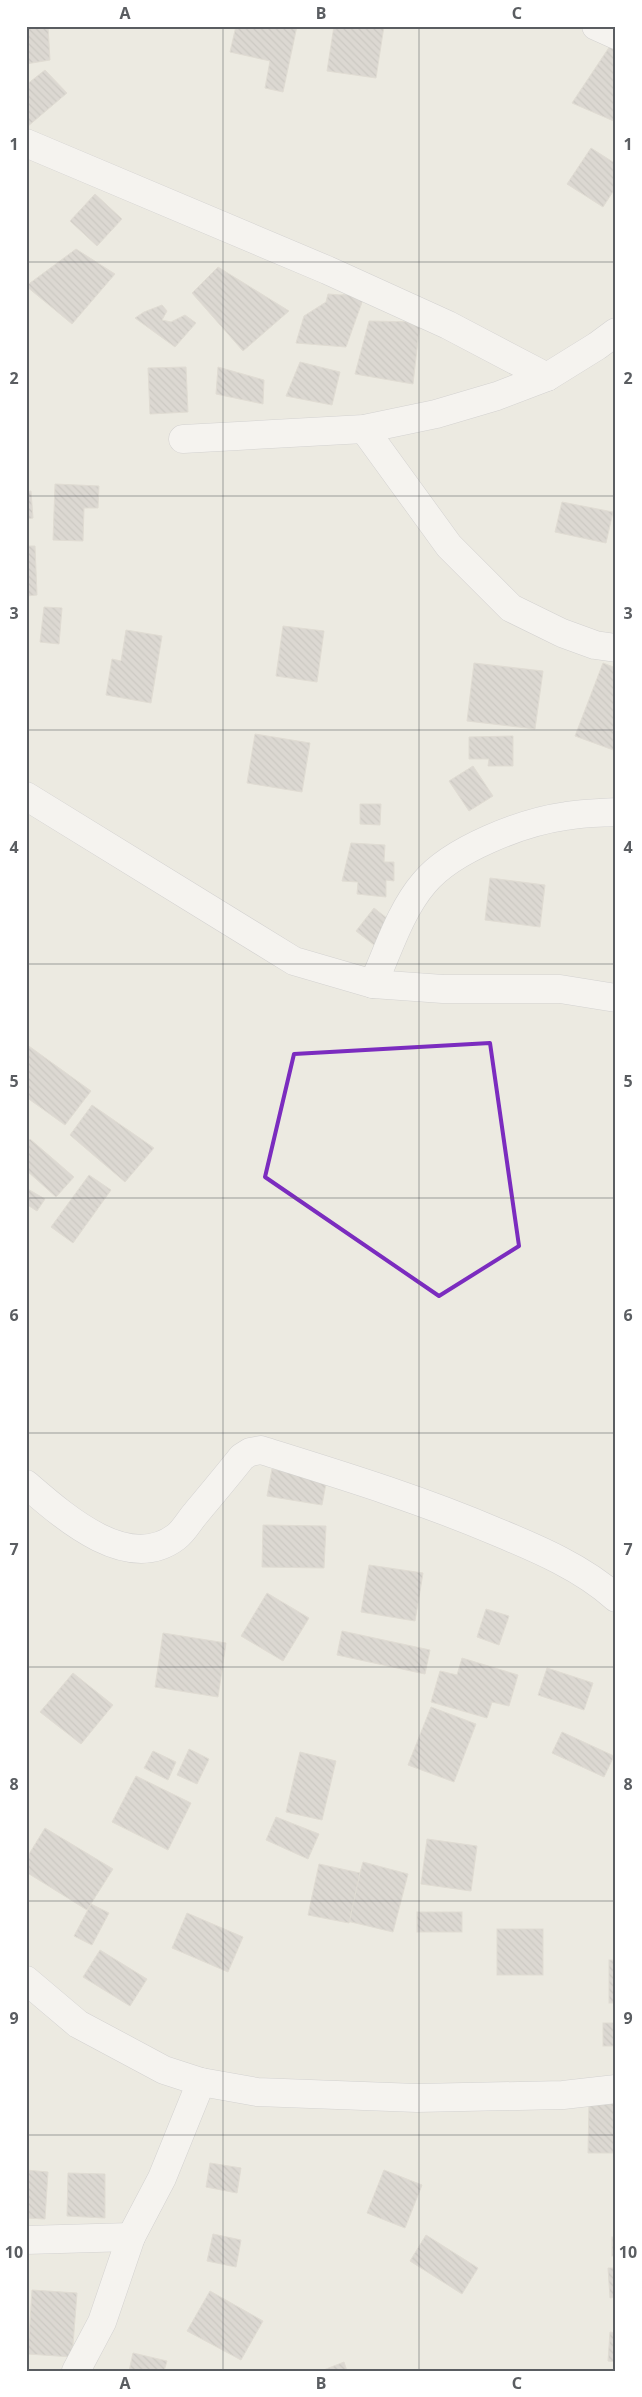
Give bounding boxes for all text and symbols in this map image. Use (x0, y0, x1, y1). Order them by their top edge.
text: A (119, 2, 131, 24)
text: B (316, 2, 326, 24)
text: C (512, 2, 522, 24)
text: 1 (9, 133, 19, 155)
text: 1 (623, 133, 633, 155)
text: 2 (9, 367, 19, 389)
text: 2 (623, 367, 633, 389)
text: 3 (9, 602, 19, 624)
text: 3 (623, 602, 633, 624)
text: 4 (9, 836, 19, 858)
text: 4 (623, 836, 633, 858)
text: 5 (9, 1070, 19, 1092)
text: 5 (623, 1070, 633, 1092)
text: 6 (9, 1304, 19, 1326)
text: 6 (623, 1304, 633, 1326)
text: 7 (9, 1538, 19, 1560)
text: 7 (623, 1538, 633, 1560)
text: 8 (9, 1773, 19, 1795)
text: 8 (623, 1773, 633, 1795)
text: 9 (9, 2007, 19, 2029)
text: 9 (623, 2007, 633, 2029)
text: 10 (5, 2241, 23, 2263)
text: 10 (619, 2241, 637, 2263)
text: A (119, 2372, 131, 2394)
text: B (316, 2372, 326, 2394)
text: C (512, 2372, 522, 2394)

